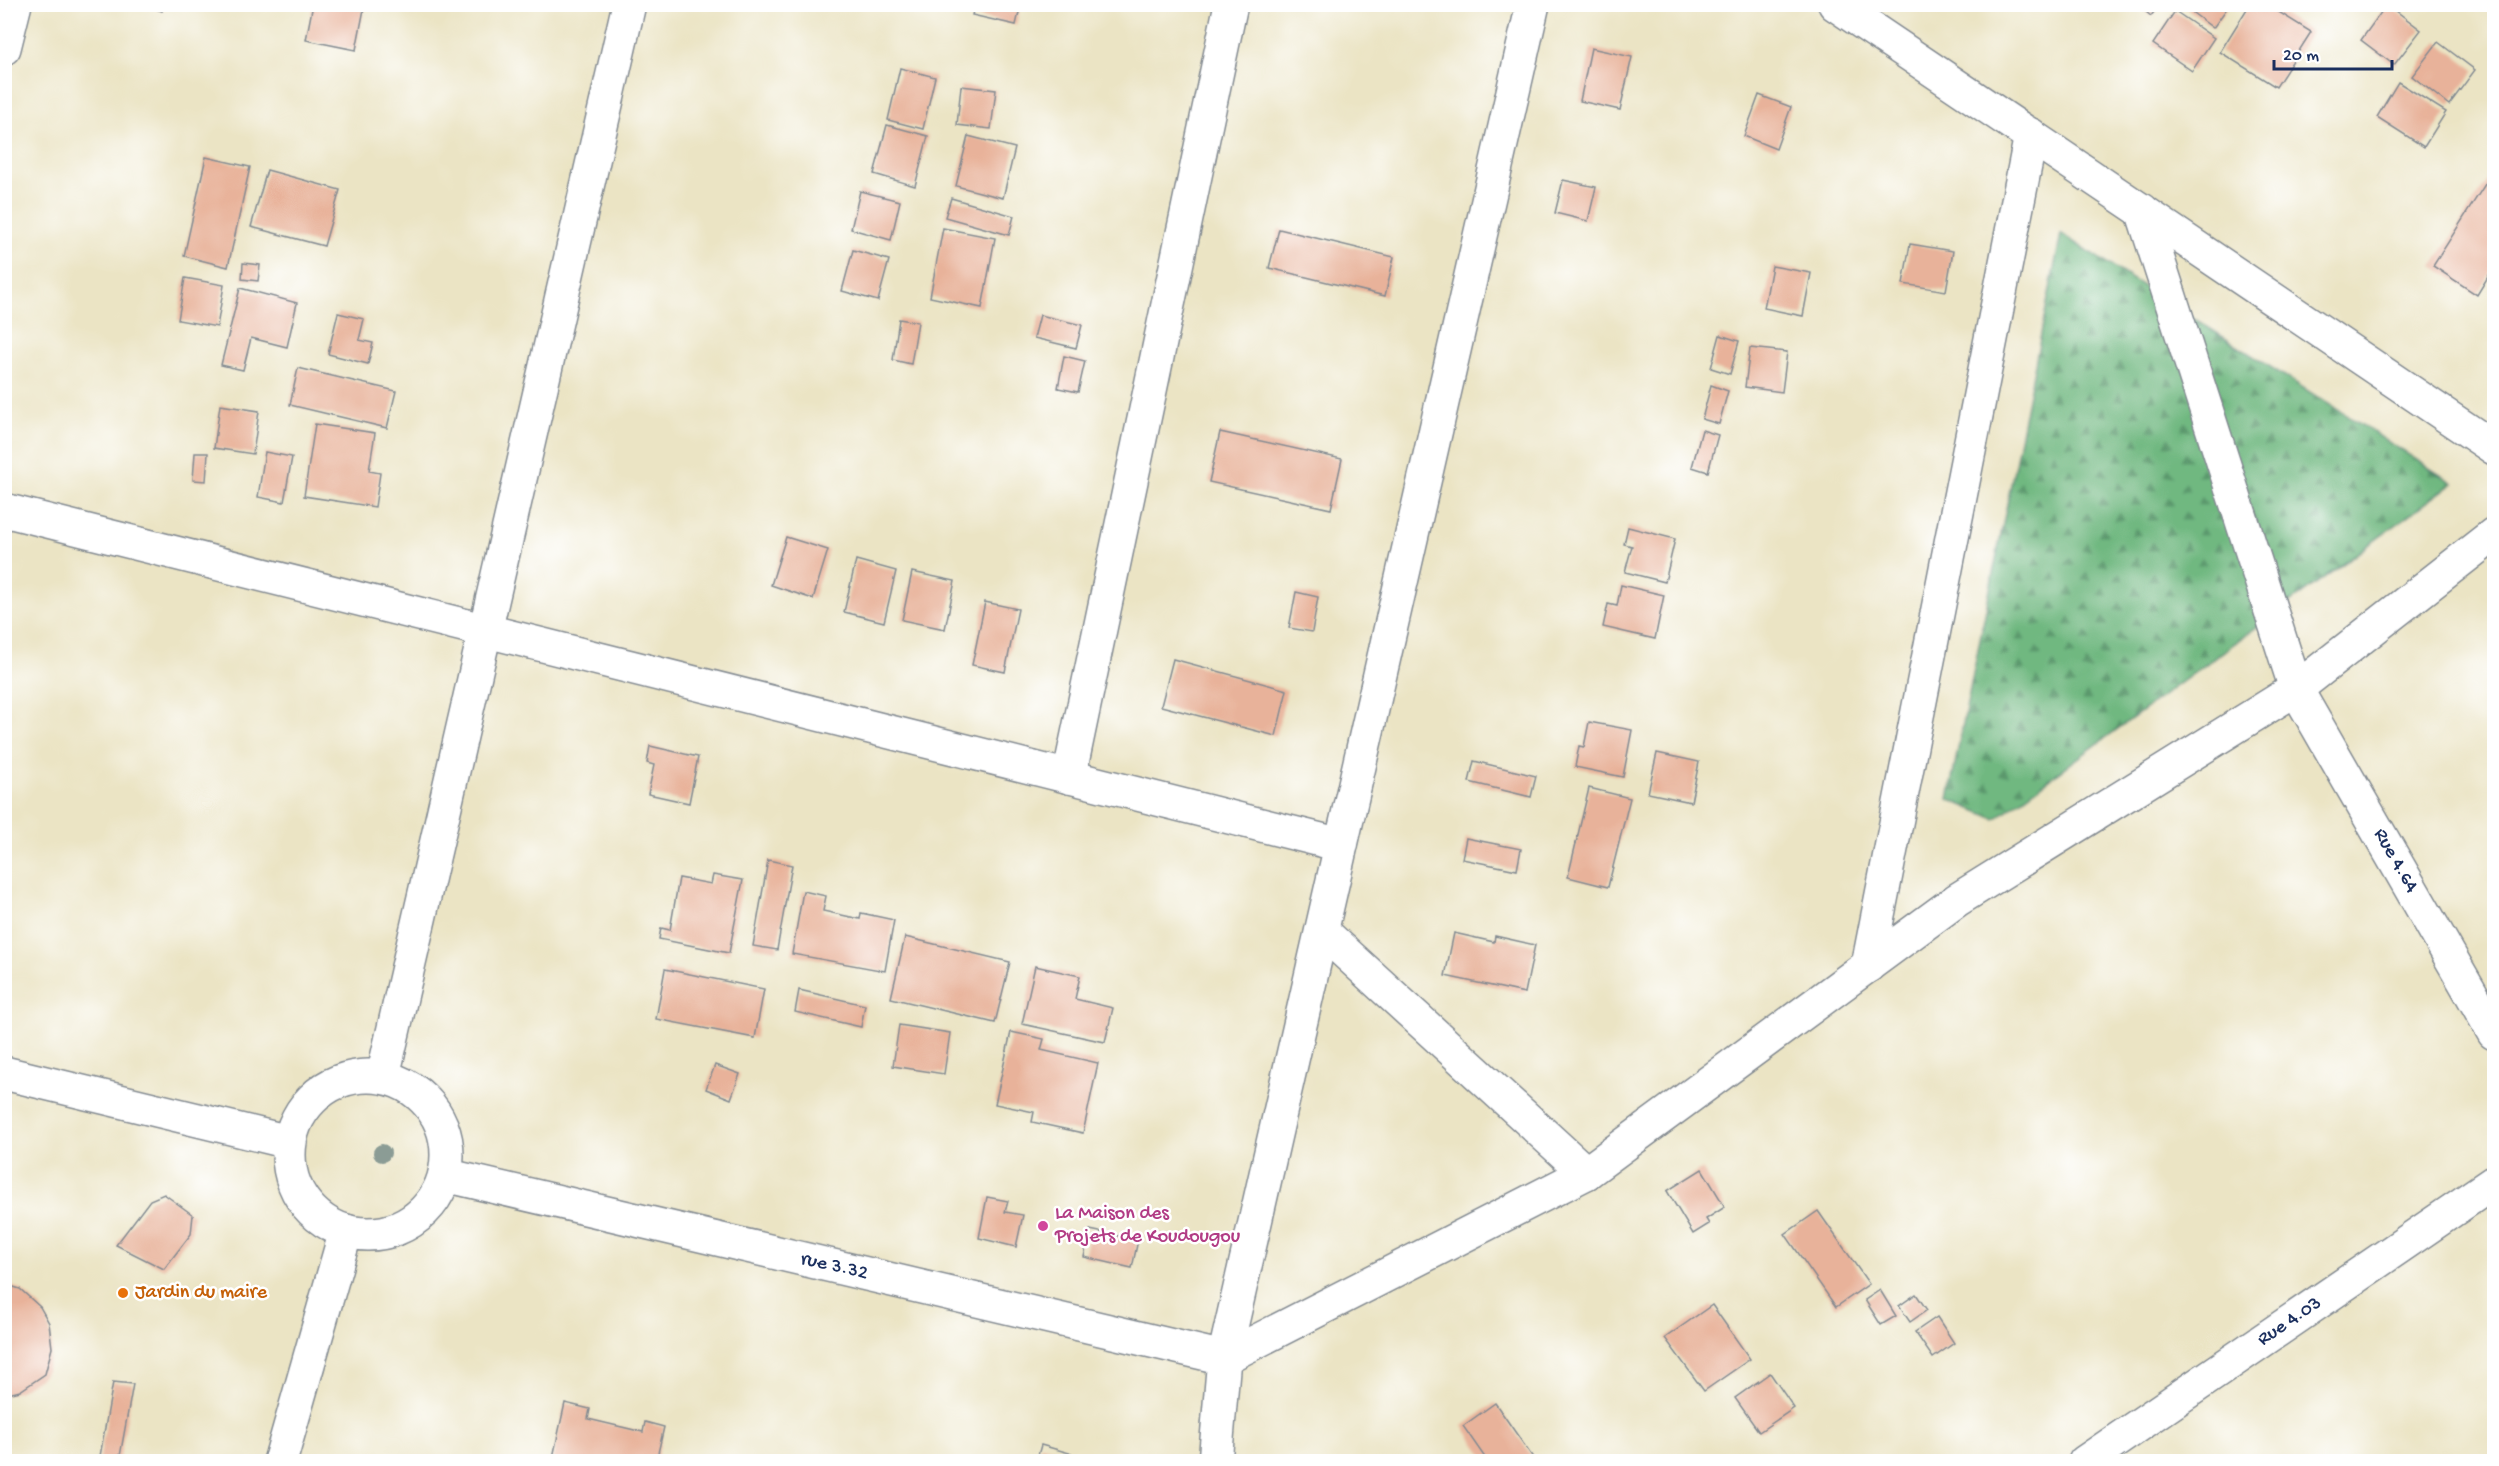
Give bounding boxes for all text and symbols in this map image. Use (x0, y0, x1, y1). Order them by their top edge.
scale bar (2274, 33, 2392, 71)
text: 20 m (2283, 46, 2319, 67)
street label: Rue 4.64 (2367, 825, 2423, 898)
place label: La Maison des Projets de Koudougou (1054, 1203, 1241, 1249)
marker: La Maison des Projets de Koudougou (1036, 1219, 1050, 1233)
street label: rue 3.32 (798, 1248, 870, 1286)
place label: Jardin du maire (135, 1282, 268, 1305)
marker: Jardin du maire (116, 1286, 130, 1300)
street label: Rue 4.03 (2254, 1292, 2326, 1352)

